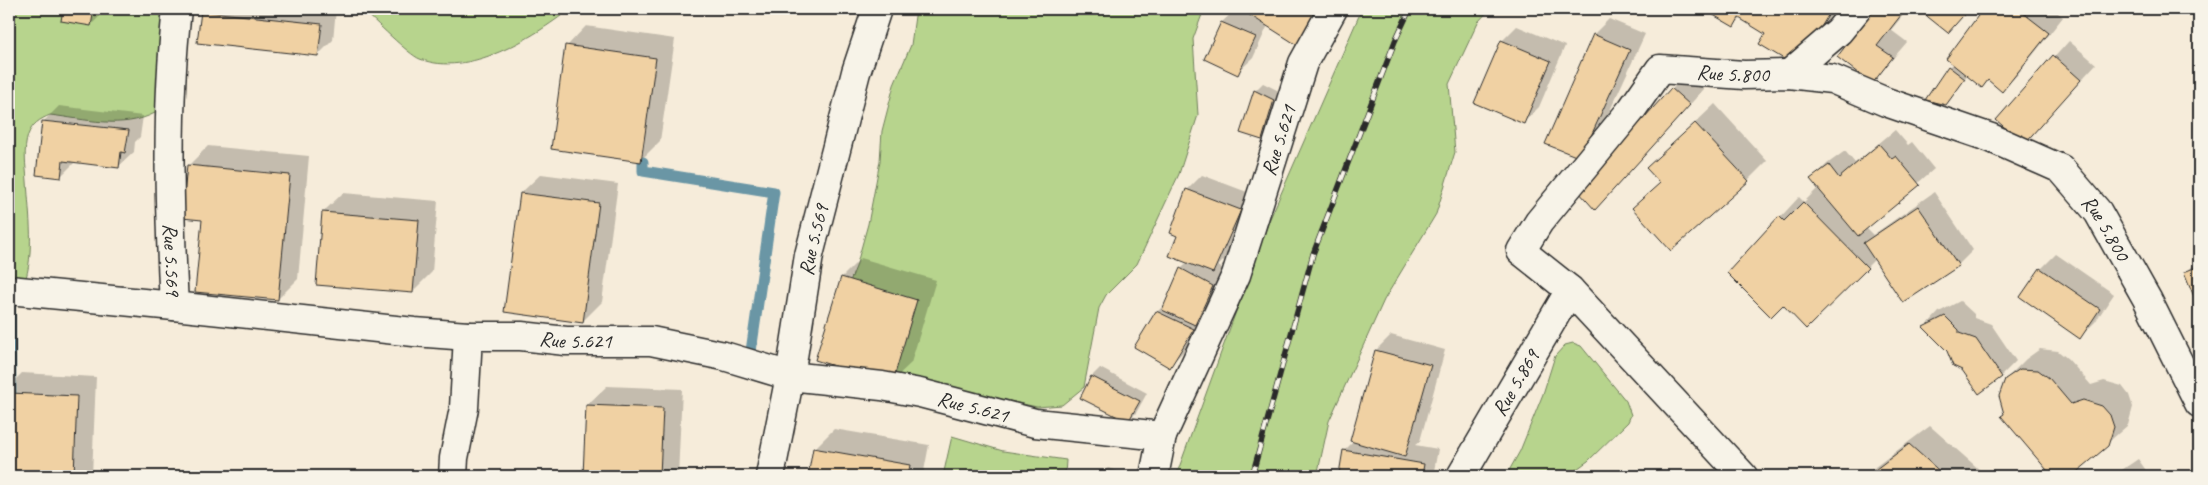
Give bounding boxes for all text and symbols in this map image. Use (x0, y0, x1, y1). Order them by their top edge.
street label: Rue 5.800 (1696, 59, 1771, 88)
street label: Rue 5.621 (1255, 100, 1302, 179)
street label: Rue 5.800 (2076, 189, 2136, 267)
street label: Rue 5.569 (793, 200, 835, 277)
street label: Rue 5.569 (158, 223, 187, 298)
street label: Rue 5.621 (538, 325, 613, 354)
street label: Rue 5.869 (1486, 344, 1546, 421)
street label: Rue 5.621 (935, 385, 1013, 429)

